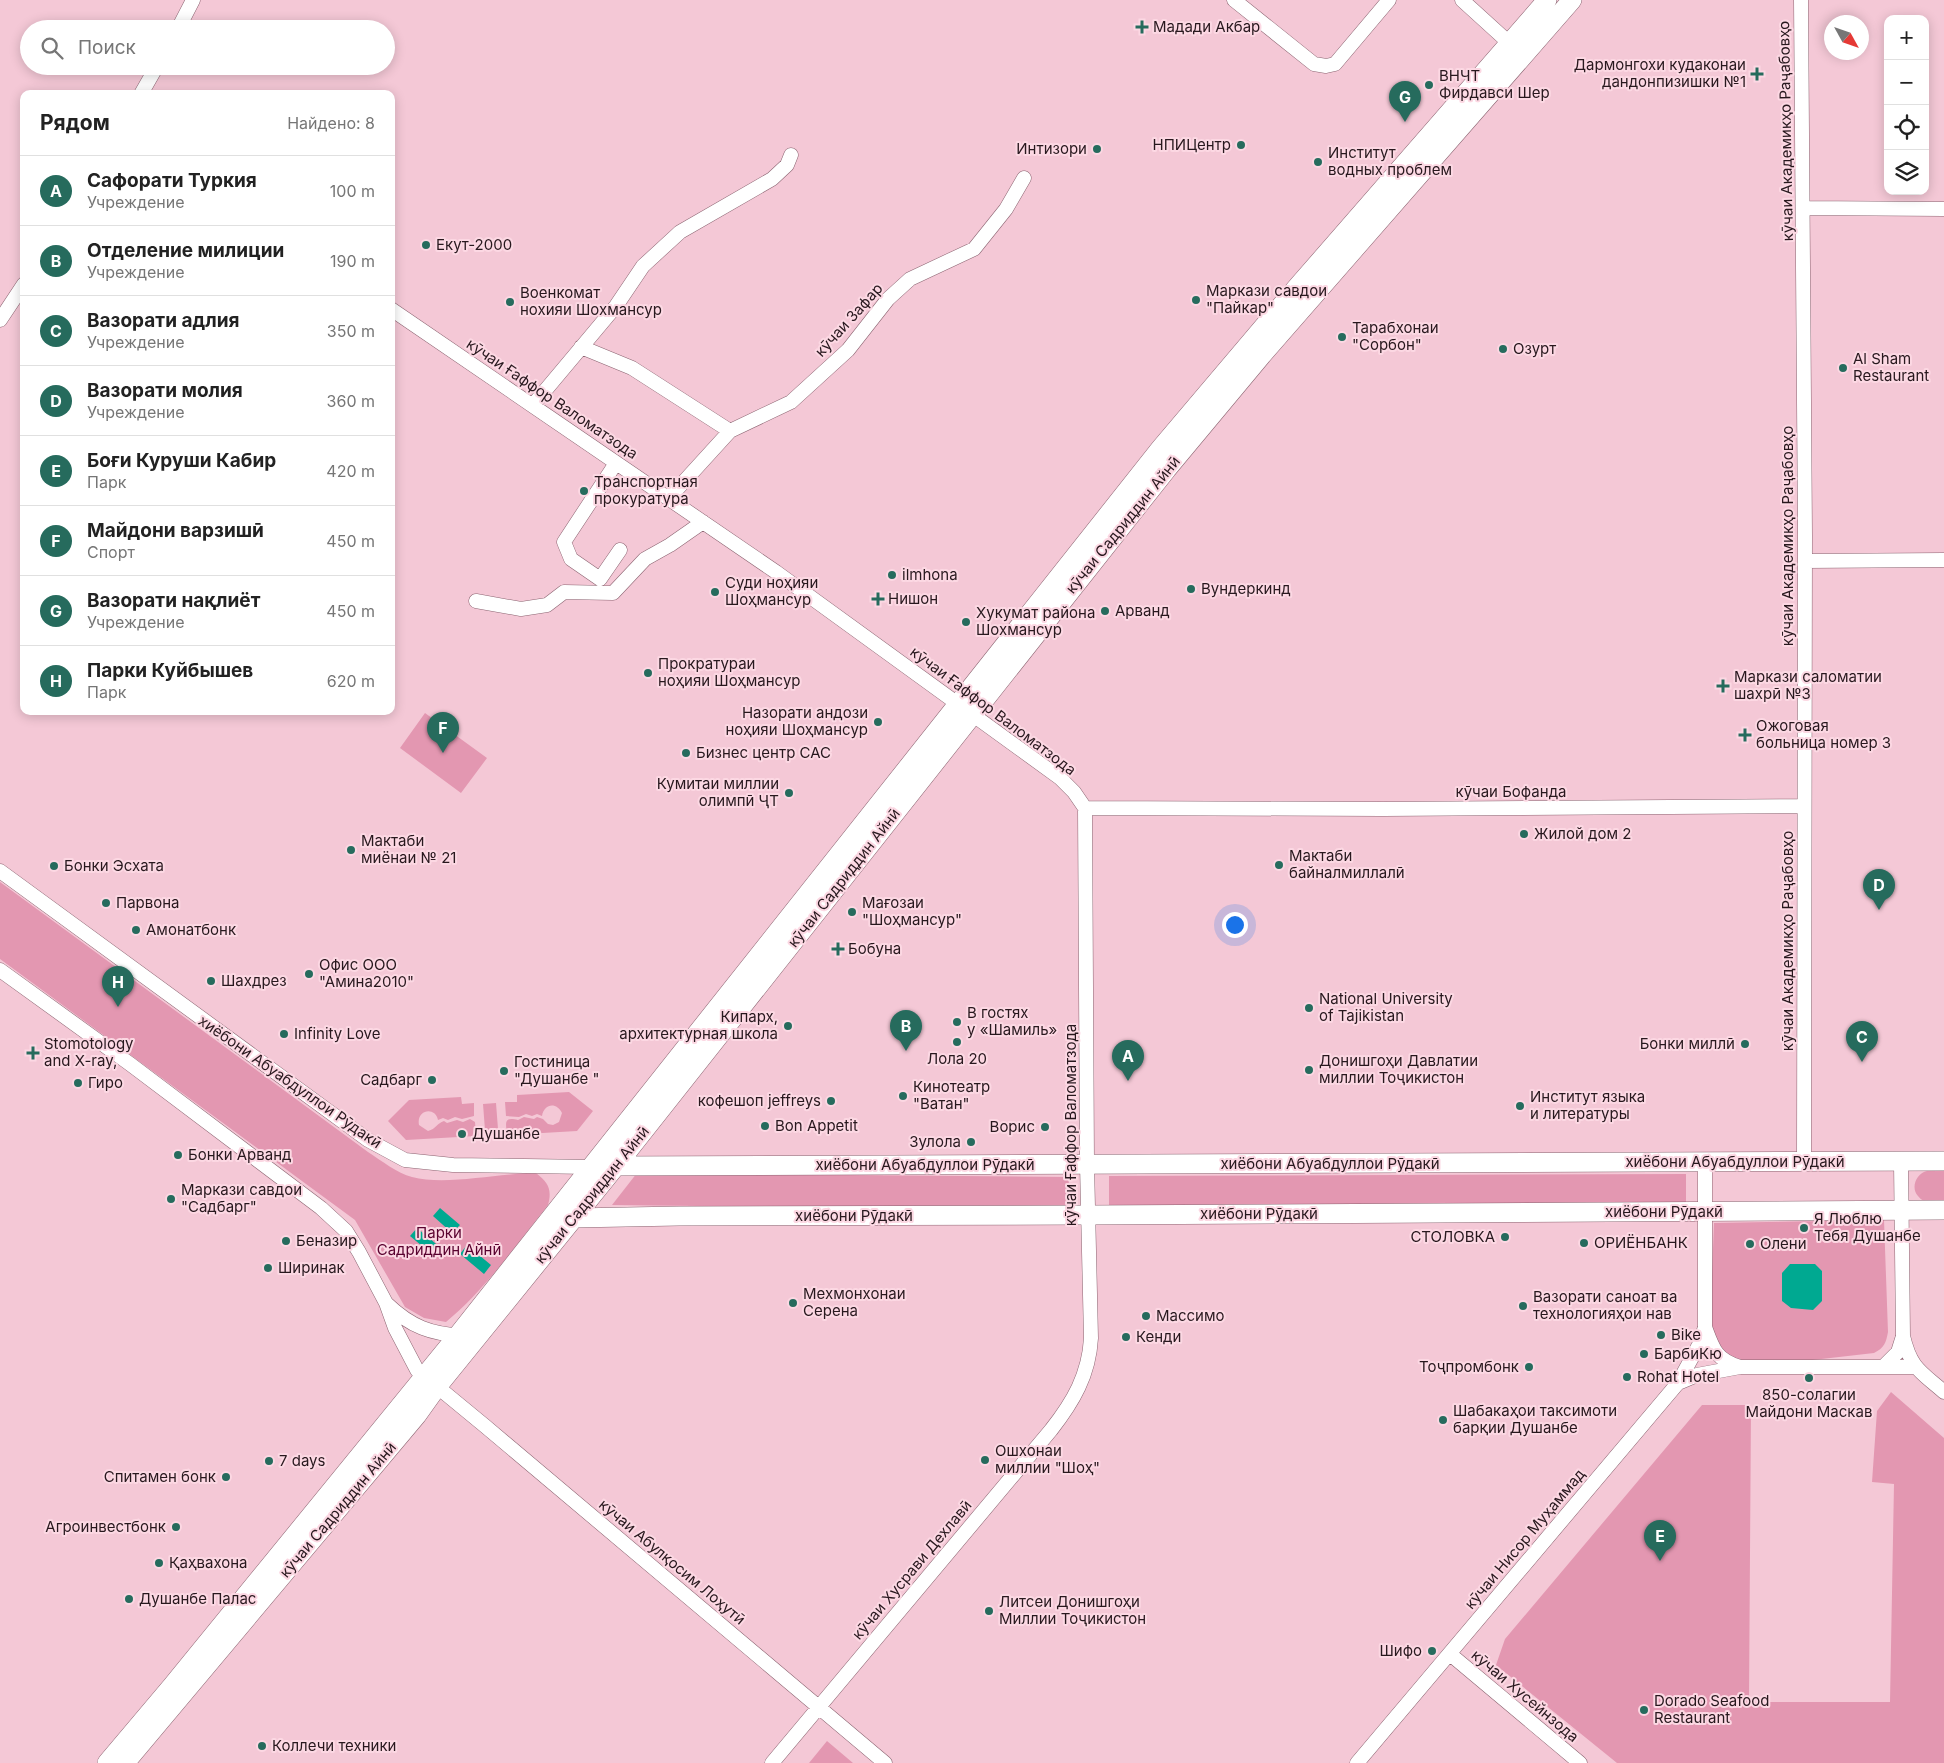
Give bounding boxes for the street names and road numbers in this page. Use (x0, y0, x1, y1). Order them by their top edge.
street label: кӯчаи Академикҳо Раҷабовҳо (1774, 21, 1797, 241)
street label: кӯчаи Зафар (811, 279, 887, 360)
street label: кӯчаи Ғаффор Валоматзода (463, 334, 642, 463)
street label: кӯчаи Академикҳо Раҷабовҳо (1778, 426, 1797, 646)
street label: кӯчаи Садриддин Айнӣ (1061, 452, 1184, 597)
street label: кӯчаи Ғаффор Валоматзода (907, 642, 1080, 779)
street label: кӯчаи Бофанда (1456, 782, 1566, 801)
street label: кӯчаи Садриддин Айнӣ (783, 804, 904, 951)
street label: кӯчаи Академикҳо Раҷабовҳо (1778, 831, 1797, 1051)
street label: хиёбони Абуабдуллои Рӯдакӣ (195, 1011, 386, 1152)
street label: кӯчаи Ғаффор Валоматзода (1061, 1024, 1080, 1226)
street label: кӯчаи Садриддин Айнӣ (530, 1122, 653, 1267)
street label: хиёбони Абуабдуллои Рӯдакӣ (1625, 1152, 1845, 1171)
street label: хиёбони Абуабдуллои Рӯдакӣ (1220, 1154, 1440, 1173)
street label: хиёбони Абуабдуллои Рӯдакӣ (815, 1155, 1035, 1174)
street label: хиёбони Рӯдакӣ (1605, 1202, 1723, 1221)
street label: хиёбони Рӯдакӣ (1200, 1204, 1318, 1223)
street label: хиёбони Рӯдакӣ (795, 1206, 913, 1225)
street label: кӯчаи Садриддин Айнӣ (275, 1438, 400, 1581)
street label: кӯчаи Нисор Муҳаммад (1460, 1465, 1589, 1613)
street label: кӯчаи Абулқосим Лоҳутӣ (595, 1495, 750, 1629)
street label: кӯчаи Хусрави Дехлавӣ (848, 1496, 976, 1643)
street label: кӯчаи Хусейнзода (1468, 1645, 1583, 1746)

